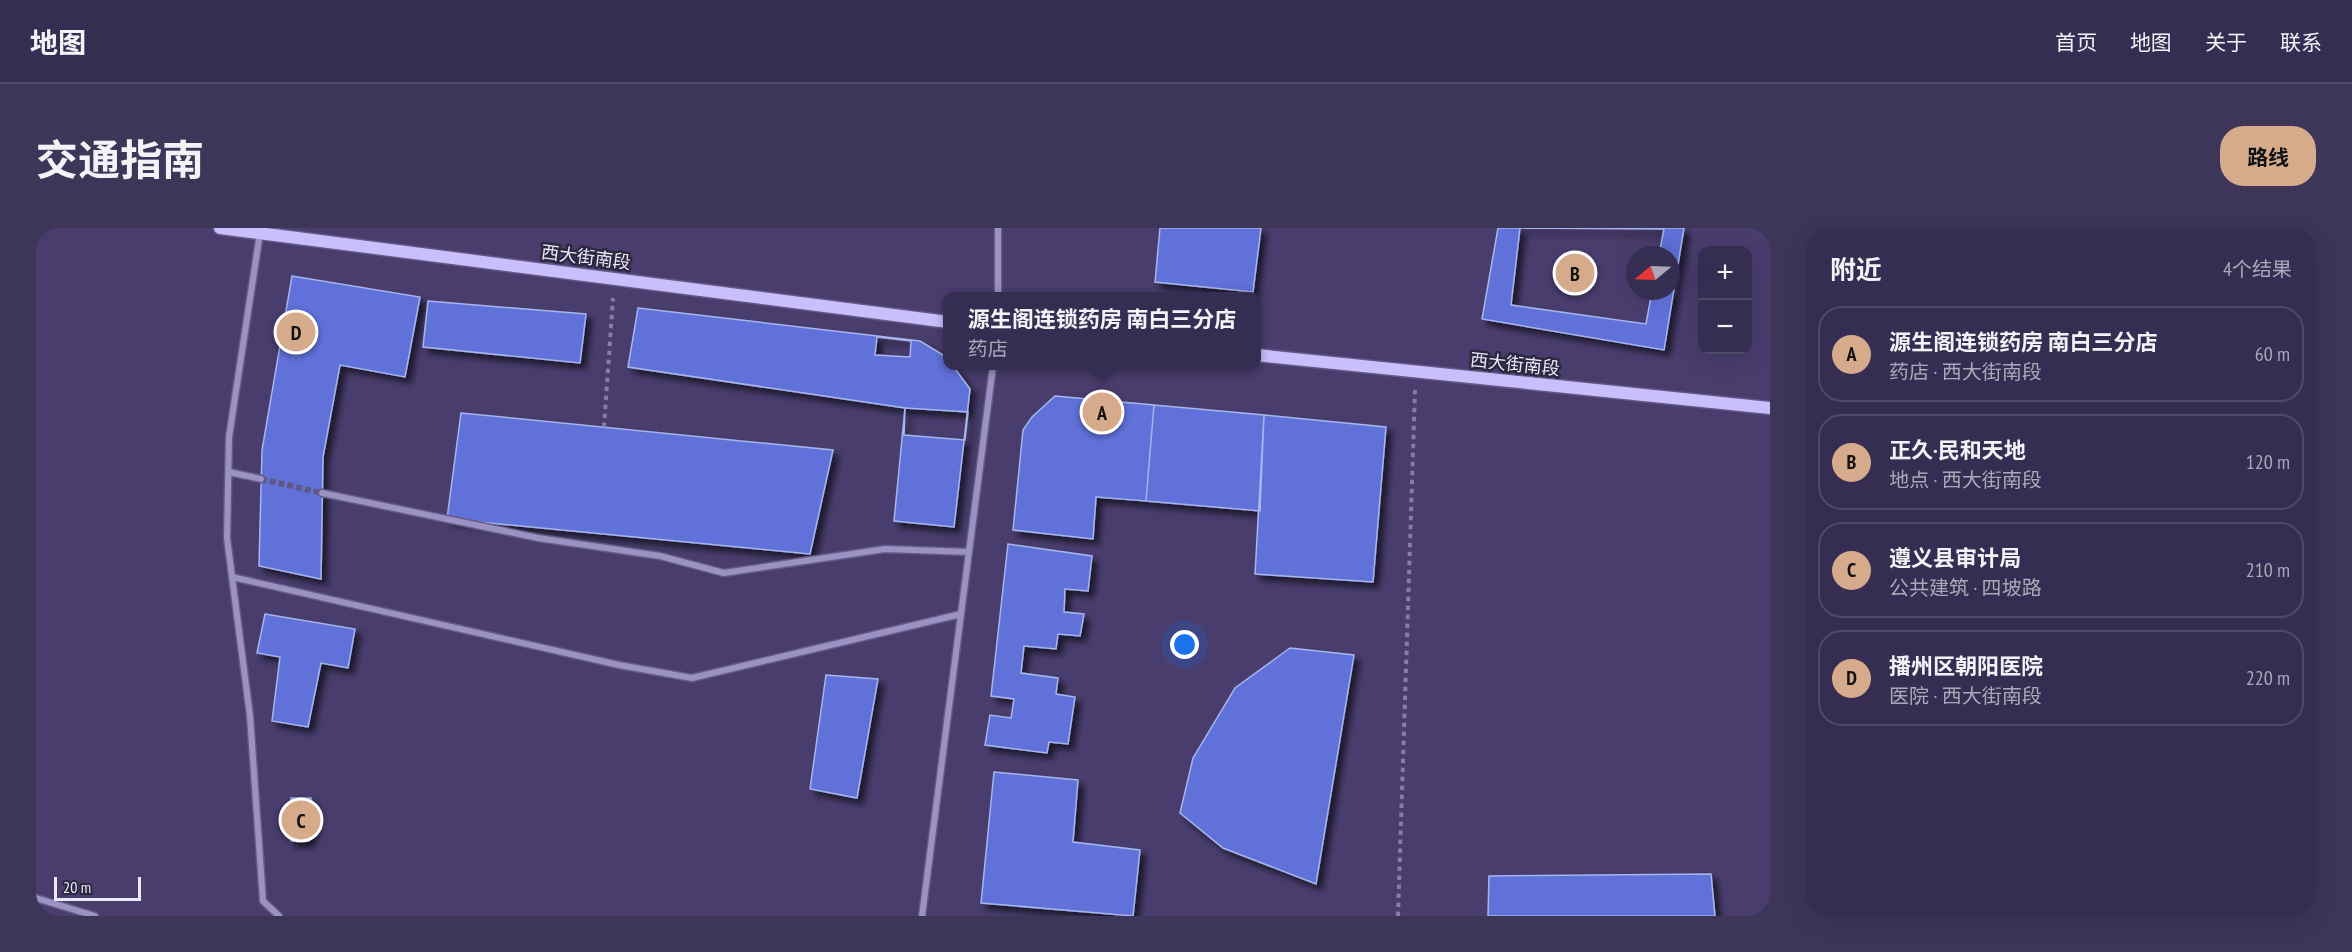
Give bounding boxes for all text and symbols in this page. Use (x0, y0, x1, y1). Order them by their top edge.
text: 地图 (30, 24, 86, 61)
text: 首页 (2055, 29, 2097, 56)
text: 地图 (2130, 29, 2172, 56)
text: 关于 (2205, 29, 2247, 56)
text: 联系 (2280, 29, 2322, 56)
button: 路线 (2220, 126, 2316, 186)
text: 交通指南 (36, 132, 204, 187)
street label: 西大街南段 (540, 240, 632, 274)
north arrow (1626, 246, 1680, 300)
map controls (1698, 246, 1752, 354)
button: + (1698, 246, 1752, 300)
pin: B (1556, 250, 1594, 296)
text: 附近 (1830, 253, 1882, 286)
text: 4个结果 (2223, 256, 2292, 282)
popup (943, 292, 1261, 370)
button: − (1698, 300, 1752, 354)
text: 源生阁连锁药房 南白三分店 (968, 305, 1236, 333)
pin: D (276, 310, 316, 354)
text: 源生阁连锁药房 南白三分店 (1889, 328, 2158, 356)
text: 药店 (968, 336, 1008, 362)
text: A (1846, 341, 1857, 367)
text: 60 m (2255, 341, 2290, 367)
street label: 西大街南段 (1469, 348, 1561, 380)
text: 药店 · 西大街南段 (1889, 359, 2042, 385)
pin: A (1082, 390, 1122, 435)
text: 正久·民和天地 (1889, 436, 2026, 464)
text: B (1847, 449, 1856, 475)
text: 120 m (2246, 449, 2290, 475)
text: 地点 · 西大街南段 (1889, 467, 2042, 493)
text: 遵义县审计局 (1889, 544, 2021, 572)
text: C (1847, 557, 1856, 583)
text: 210 m (2246, 557, 2290, 583)
text: 公共建筑 · 四坡路 (1889, 575, 2042, 601)
your location (1170, 630, 1199, 659)
text: 播州区朝阳医院 (1889, 652, 2043, 680)
text: D (1846, 665, 1857, 691)
text: 220 m (2246, 665, 2290, 691)
text: 医院 · 西大街南段 (1889, 683, 2042, 709)
pin: C (282, 798, 320, 842)
scale bar (54, 874, 141, 902)
text: 20 m (63, 877, 91, 897)

